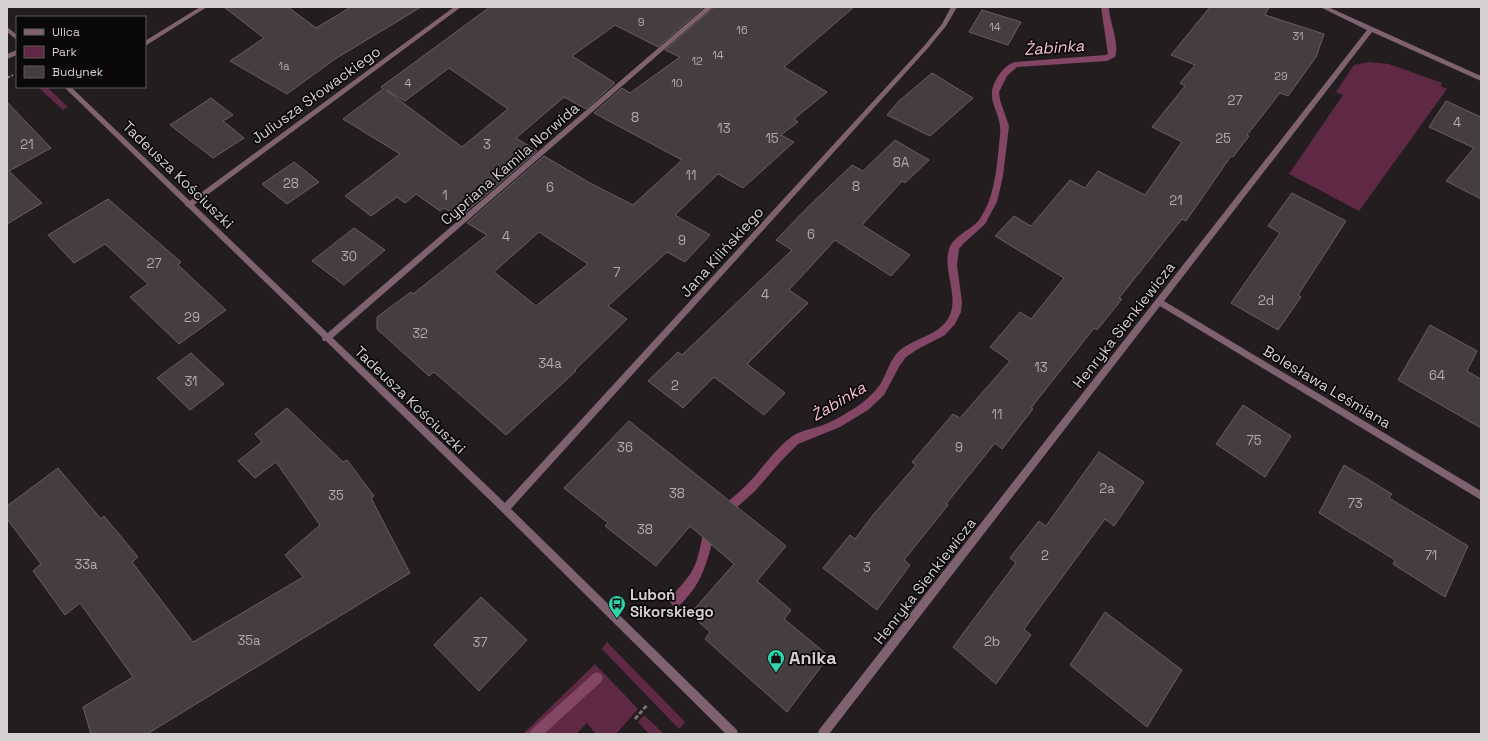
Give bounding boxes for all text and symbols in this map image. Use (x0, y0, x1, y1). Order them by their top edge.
house number: 9 (638, 15, 645, 29)
legend (16, 16, 146, 88)
house number: 14 (989, 20, 1001, 34)
house number: 16 (736, 23, 748, 37)
text: Ulica (52, 24, 80, 40)
house number: 31 (1292, 29, 1304, 43)
water label: Żabinka (1023, 35, 1086, 60)
street label: Juliusza Słowackiego (247, 41, 384, 148)
text: Park (52, 44, 77, 60)
house number: 14 (712, 48, 724, 62)
house number: 12 (691, 54, 703, 68)
house number: 1a (279, 59, 290, 73)
text: Budynek (52, 64, 104, 80)
house number: 29 (1274, 69, 1288, 83)
house number: 4 (405, 76, 412, 90)
house number: 10 (671, 76, 683, 90)
house number: 27 (1227, 92, 1243, 109)
street label: Cypriana Kamila Norwida (436, 98, 583, 229)
house number: 8 (631, 109, 639, 126)
house number: 4 (1453, 114, 1461, 131)
street label: Tadeusza Kościuszki (119, 117, 238, 233)
house number: 13 (717, 120, 731, 137)
house number: 15 (765, 130, 779, 147)
house number: 25 (1215, 130, 1231, 147)
house number: 21 (20, 136, 34, 153)
house number: 3 (483, 136, 491, 153)
house number: 8A (893, 154, 909, 171)
house number: 11 (686, 167, 696, 184)
house number: 28 (283, 175, 299, 192)
house number: 8 (852, 178, 860, 195)
house number: 6 (546, 179, 554, 196)
house number: 1 (442, 187, 448, 204)
house number: 21 (1169, 192, 1183, 209)
street label: Jana Kilińskiego (676, 202, 767, 301)
house number: 6 (807, 226, 815, 243)
house number: 4 (502, 228, 510, 245)
house number: 9 (678, 232, 686, 249)
house number: 30 (341, 248, 357, 265)
house number: 27 (146, 255, 162, 272)
street label: Henryka Sienkiewicza (1068, 257, 1179, 392)
house number: 7 (613, 264, 621, 281)
house number: 4 (761, 286, 769, 303)
house number: 2d (1258, 292, 1274, 309)
house number: 29 (184, 309, 200, 326)
house number: 32 (412, 325, 428, 342)
street label: Bolesława Leśmiana (1260, 341, 1395, 432)
street label: Tadeusza Kościuszki (351, 342, 470, 458)
house number: 34a (538, 355, 562, 372)
house number: 13 (1034, 359, 1048, 376)
house number: 64 (1429, 367, 1445, 384)
house number: 31 (184, 373, 198, 390)
house number: 2 (671, 377, 679, 394)
water label: Żabinka (807, 377, 870, 426)
house number: 11 (992, 406, 1002, 423)
house number: 75 (1246, 432, 1262, 449)
house number: 36 (617, 439, 633, 456)
house number: 9 (955, 439, 963, 456)
house number: 2a (1099, 480, 1115, 497)
house number: 38 (669, 485, 685, 502)
house number: 35 (328, 487, 344, 504)
house number: 73 (1347, 495, 1363, 512)
street label: Henryka Sienkiewicza (869, 513, 980, 648)
house number: 38 (637, 521, 653, 538)
house number: 2 (1041, 547, 1049, 564)
house number: 71 (1425, 547, 1437, 564)
house number: 33a (74, 556, 98, 573)
house number: 3 (863, 559, 871, 576)
place label: Luboń Sikorskiego (630, 585, 714, 621)
bus stop icon: Luboń Sikorskiego (607, 594, 627, 619)
house number: 35a (237, 632, 261, 649)
house number: 2b (984, 633, 1000, 650)
house number: 37 (472, 634, 488, 651)
place label: Anika (789, 646, 837, 669)
shop icon: Anika (766, 648, 786, 673)

